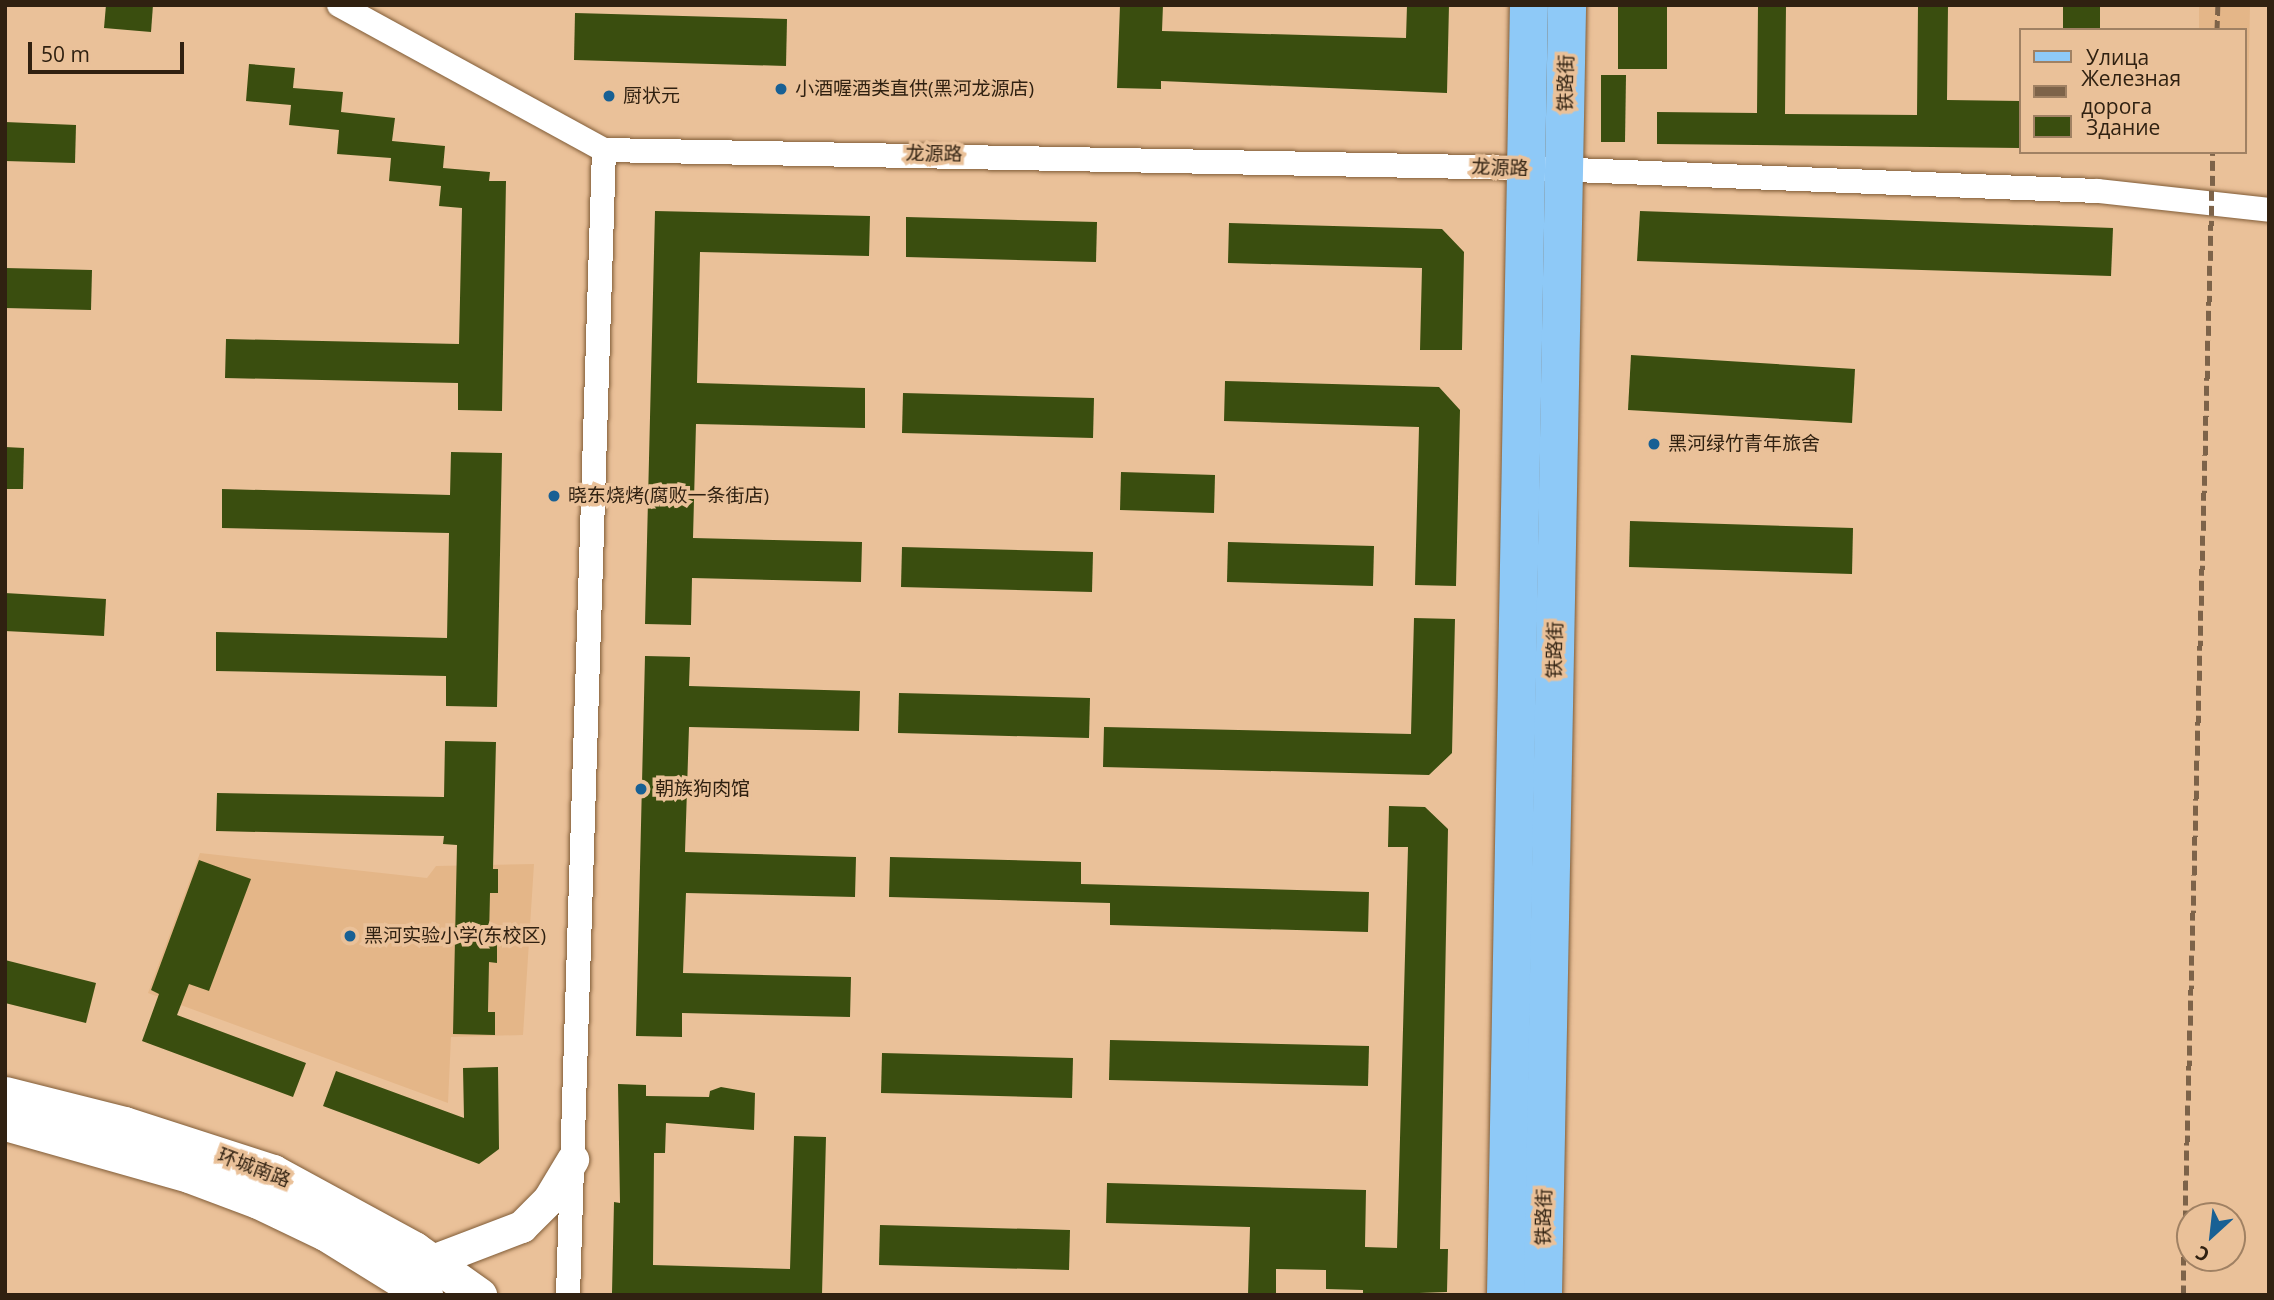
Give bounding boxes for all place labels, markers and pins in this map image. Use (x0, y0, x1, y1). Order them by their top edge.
place label: 小酒喔酒类直供(黑河龙源店) (795, 78, 1034, 100)
marker: 小酒喔酒类直供(黑河龙源店) (773, 81, 789, 97)
place label: 厨状元 (623, 85, 680, 107)
marker: 厨状元 (601, 88, 617, 104)
place label: 黑河绿竹青年旅舍 (1668, 433, 1820, 455)
marker: 黑河绿竹青年旅舍 (1646, 436, 1662, 452)
place label: 晓东烧烤(腐败一条街店) (568, 485, 769, 507)
marker: 晓东烧烤(腐败一条街店) (546, 488, 562, 504)
place label: 朝族狗肉馆 (655, 778, 750, 800)
marker: 朝族狗肉馆 (633, 781, 649, 797)
place label: 黑河实验小学(东校区) (364, 925, 546, 947)
marker: 黑河实验小学(东校区) (342, 928, 358, 944)

